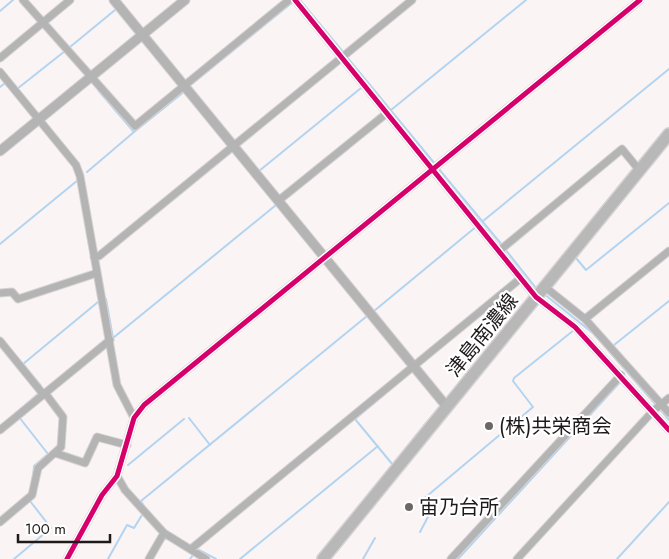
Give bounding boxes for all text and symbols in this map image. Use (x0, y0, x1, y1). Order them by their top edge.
street label: 津島南濃線 (440, 287, 525, 383)
place label: (株)共栄商会 (499, 412, 611, 441)
marker: (株)共栄商会 (483, 420, 495, 432)
place label: 宙乃台所 (419, 493, 499, 522)
marker: 宙乃台所 (403, 501, 415, 513)
scale bar (18, 512, 110, 544)
text: 100 m (25, 518, 66, 540)

